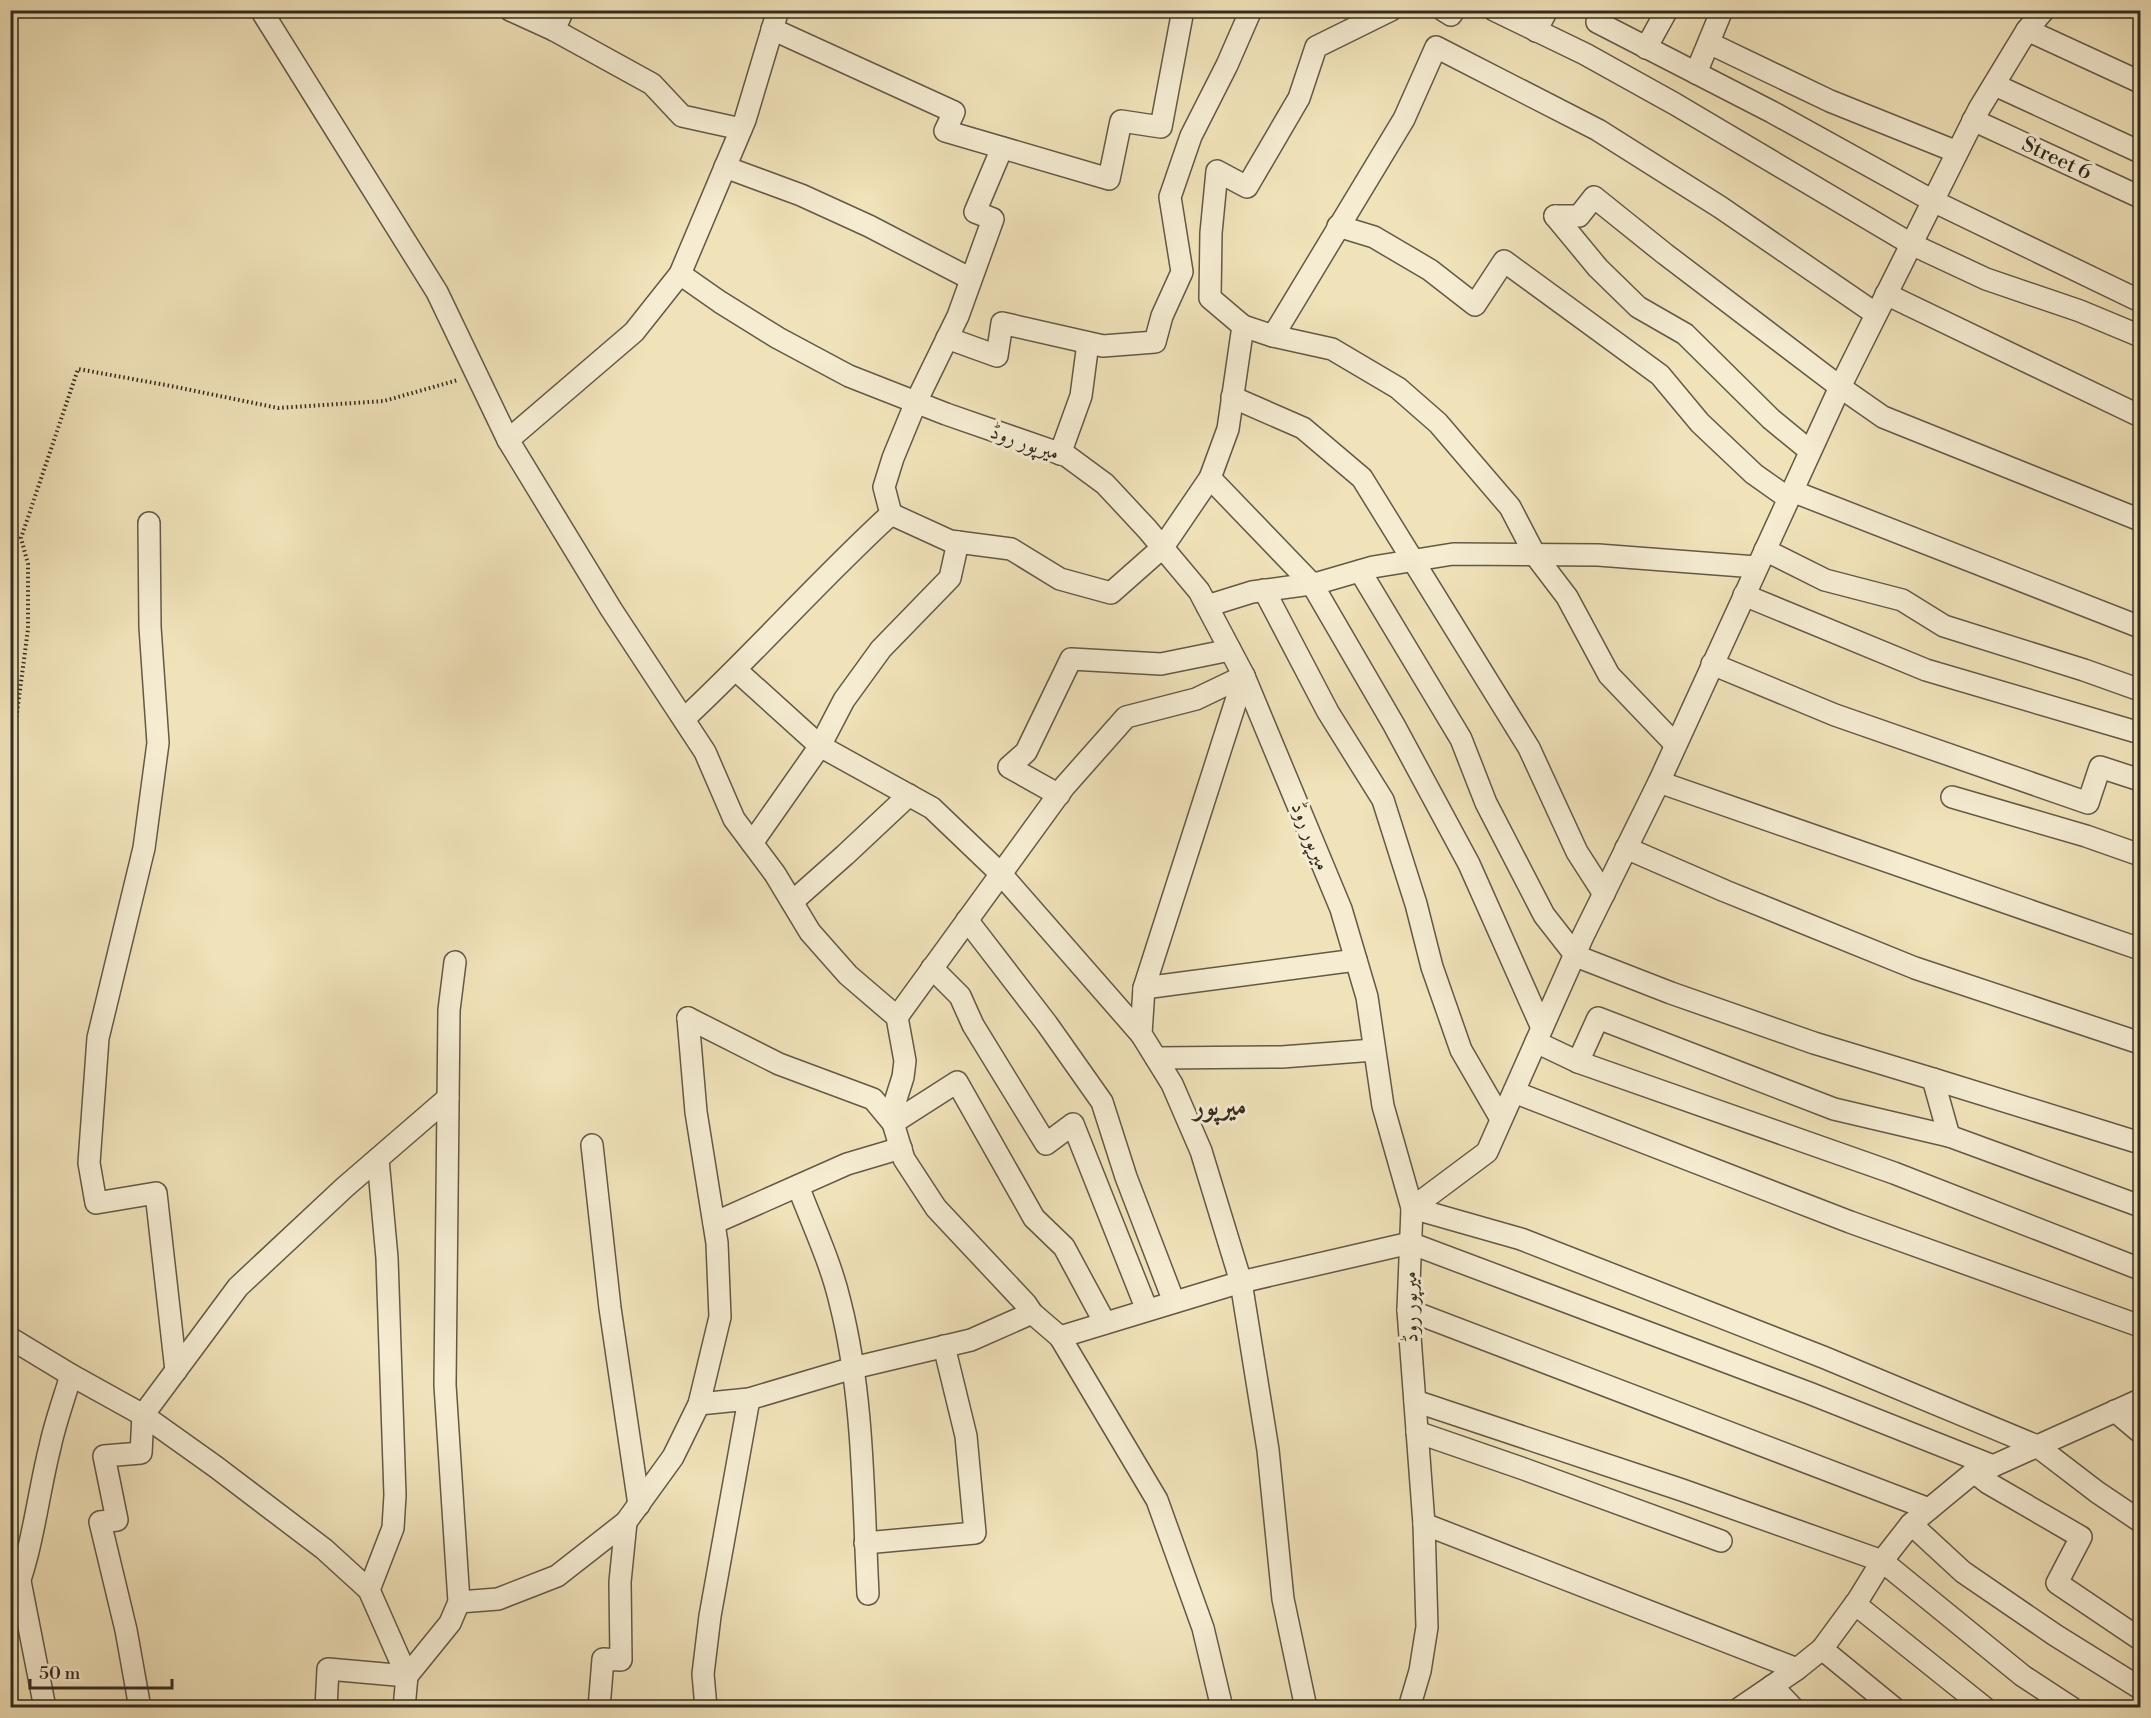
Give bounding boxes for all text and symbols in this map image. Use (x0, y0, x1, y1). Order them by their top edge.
street label: Street 6 (2018, 131, 2096, 186)
street label: میرپور روڈ (986, 419, 1063, 468)
street label: میرپور روڈ (1284, 798, 1336, 875)
district label: میرپور (1191, 1090, 1246, 1126)
street label: میرپور روڈ (1397, 1271, 1426, 1343)
scale bar (30, 1652, 172, 1690)
text: 50 m (39, 1662, 81, 1685)

